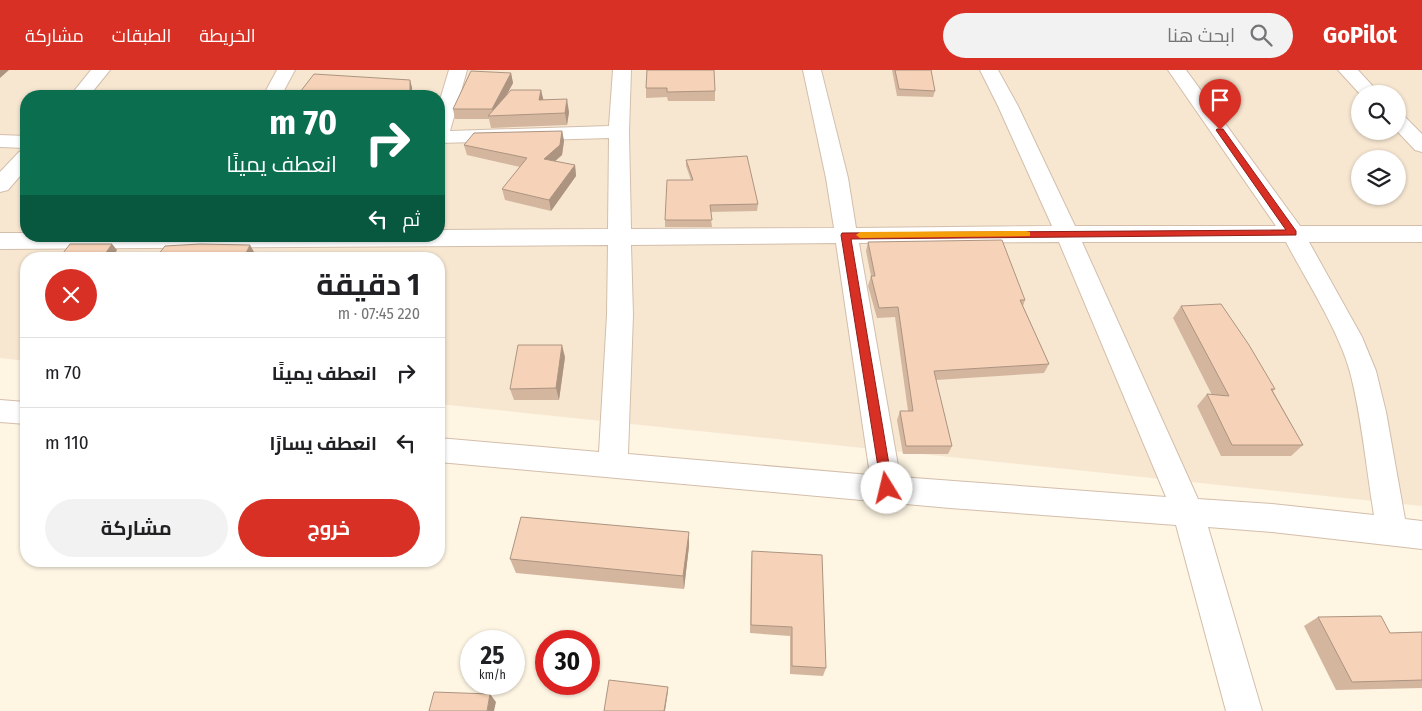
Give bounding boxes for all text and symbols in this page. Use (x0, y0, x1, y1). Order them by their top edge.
search box (943, 13, 1293, 58)
icon: search (1247, 21, 1275, 49)
text: GoPilot (1323, 21, 1397, 49)
text: ابحث هنا (1167, 24, 1235, 47)
text: مشاركة (25, 25, 84, 47)
text: الطبقات (112, 25, 171, 47)
text: الخريطة (199, 25, 256, 47)
pin (1199, 79, 1241, 130)
map controls (1351, 85, 1406, 205)
button: search (1351, 85, 1406, 140)
icon: arrive (1206, 86, 1234, 114)
text: 70 m (269, 101, 337, 143)
icon: right (355, 110, 420, 175)
button: layers (1351, 150, 1406, 205)
text: انعطف يمينًا (226, 151, 337, 178)
icon: left (364, 205, 392, 233)
text: ثم (402, 208, 420, 231)
text: 1 دقيقة (316, 267, 420, 303)
button: close (45, 269, 97, 321)
text: 220 m · 07:45 (338, 304, 420, 323)
icon: right (392, 359, 420, 387)
text: 70 m (45, 361, 81, 384)
text: انعطف يمينًا (272, 362, 377, 385)
icon: left (392, 429, 420, 457)
text: 110 m (45, 431, 89, 454)
text: انعطف يسارًا (269, 432, 377, 455)
position arrow (860, 461, 912, 513)
button: مشاركة (45, 499, 228, 557)
button: خروج (238, 499, 420, 557)
speed limit sign: 30 (535, 630, 600, 695)
text: 25 (481, 641, 504, 671)
text: km/h (479, 668, 506, 682)

